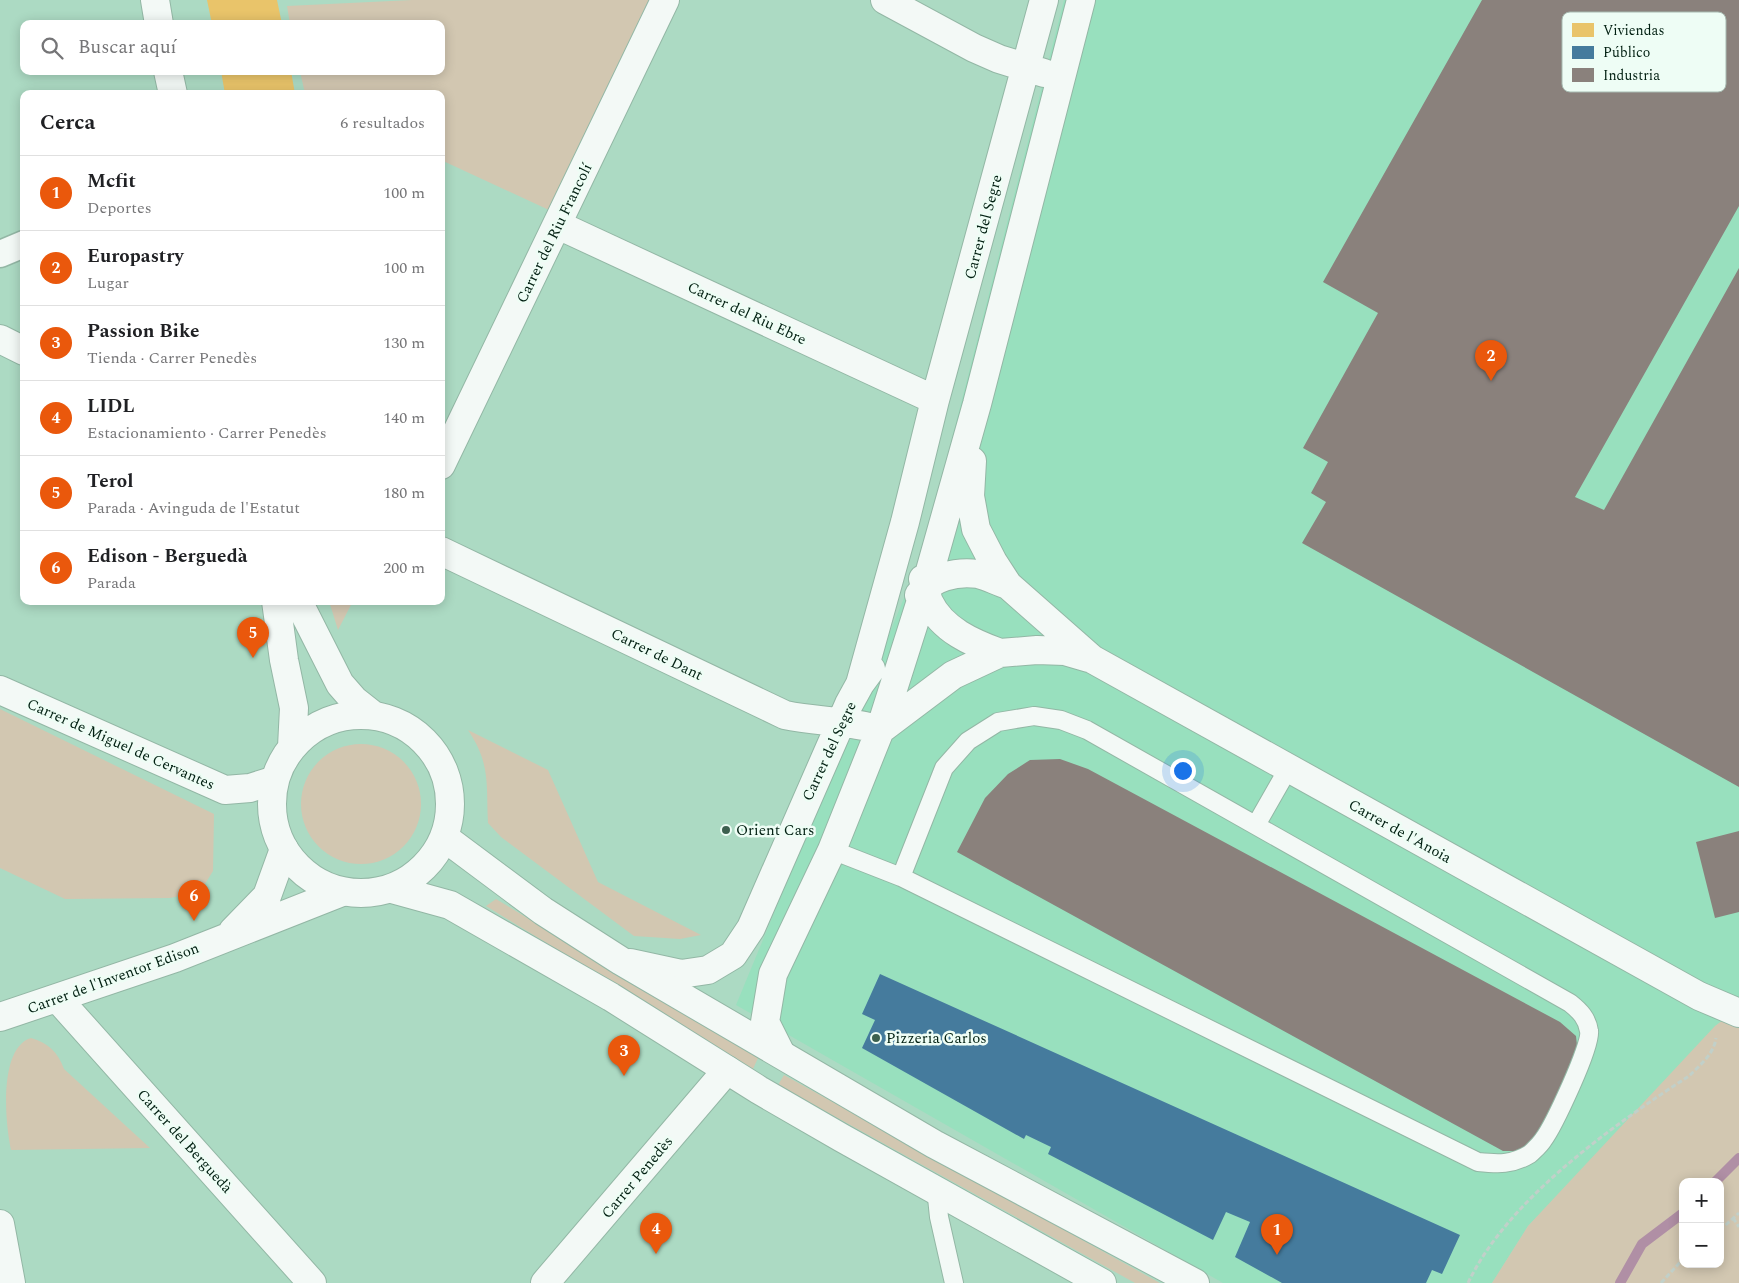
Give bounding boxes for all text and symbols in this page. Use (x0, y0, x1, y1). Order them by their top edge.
legend (1562, 12, 1726, 92)
search box (20, 20, 445, 75)
text: Viviendas (1603, 20, 1665, 41)
text: Buscar aquí (78, 33, 177, 62)
icon: search (38, 34, 66, 62)
text: Público (1603, 42, 1650, 63)
text: Industria (1603, 65, 1660, 86)
text: Cerca (40, 107, 95, 139)
text: 6 resultados (340, 111, 425, 135)
street label: Carrer del Riu Francolí (511, 158, 599, 307)
text: Mcfit (87, 167, 136, 196)
street label: Carrer del Segre (958, 172, 1009, 282)
text: 1 (52, 181, 60, 205)
text: 100 m (383, 181, 425, 205)
text: Deportes (87, 196, 152, 220)
text: Europastry (87, 242, 184, 271)
text: 2 (52, 256, 60, 280)
text: 100 m (383, 256, 425, 280)
text: Lugar (87, 271, 129, 295)
street label: Carrer del Riu Ebre (683, 276, 810, 351)
text: Passion Bike (87, 317, 199, 346)
text: 3 (52, 331, 60, 355)
text: 130 m (383, 331, 425, 355)
pin: 2 (1475, 340, 1507, 381)
text: Tienda · Carrer Penedès (87, 346, 257, 370)
text: LIDL (87, 392, 135, 421)
text: 4 (52, 406, 60, 430)
text: 140 m (383, 406, 425, 430)
text: Estacionamiento · Carrer Penedès (87, 421, 327, 445)
text: Terol (87, 467, 133, 496)
text: 5 (52, 481, 60, 505)
text: 180 m (383, 481, 425, 505)
text: Parada · Avinguda de l'Estatut (87, 496, 300, 520)
text: Edison - Berguedà (87, 542, 248, 571)
text: 6 (52, 556, 60, 580)
text: 200 m (383, 556, 425, 580)
text: Parada (87, 571, 136, 595)
pin: 5 (237, 617, 269, 658)
street label: Carrer de Dant (607, 622, 707, 687)
street label: Carrer de Miguel de Cervantes (23, 693, 218, 796)
street label: Carrer del Segre (796, 698, 863, 805)
your location (1170, 758, 1196, 784)
street label: Carrer de l'Anoia (1344, 794, 1456, 870)
place label: Orient Cars (736, 819, 814, 842)
marker: Orient Cars (720, 824, 732, 836)
pin: 6 (178, 880, 210, 921)
street label: Carrer de l'Inventor Edison (24, 937, 203, 1020)
place label: Pizzeria Carlos (886, 1027, 987, 1050)
marker: Pizzeria Carlos (870, 1032, 882, 1044)
pin: 3 (608, 1035, 640, 1076)
street label: Carrer del Berguedà (131, 1084, 238, 1199)
street label: Carrer Penedès (596, 1131, 679, 1224)
map controls (1679, 1178, 1724, 1268)
button: + (1679, 1178, 1724, 1223)
pin: 4 (640, 1213, 672, 1254)
pin: 1 (1261, 1214, 1293, 1255)
button: − (1679, 1223, 1724, 1268)

